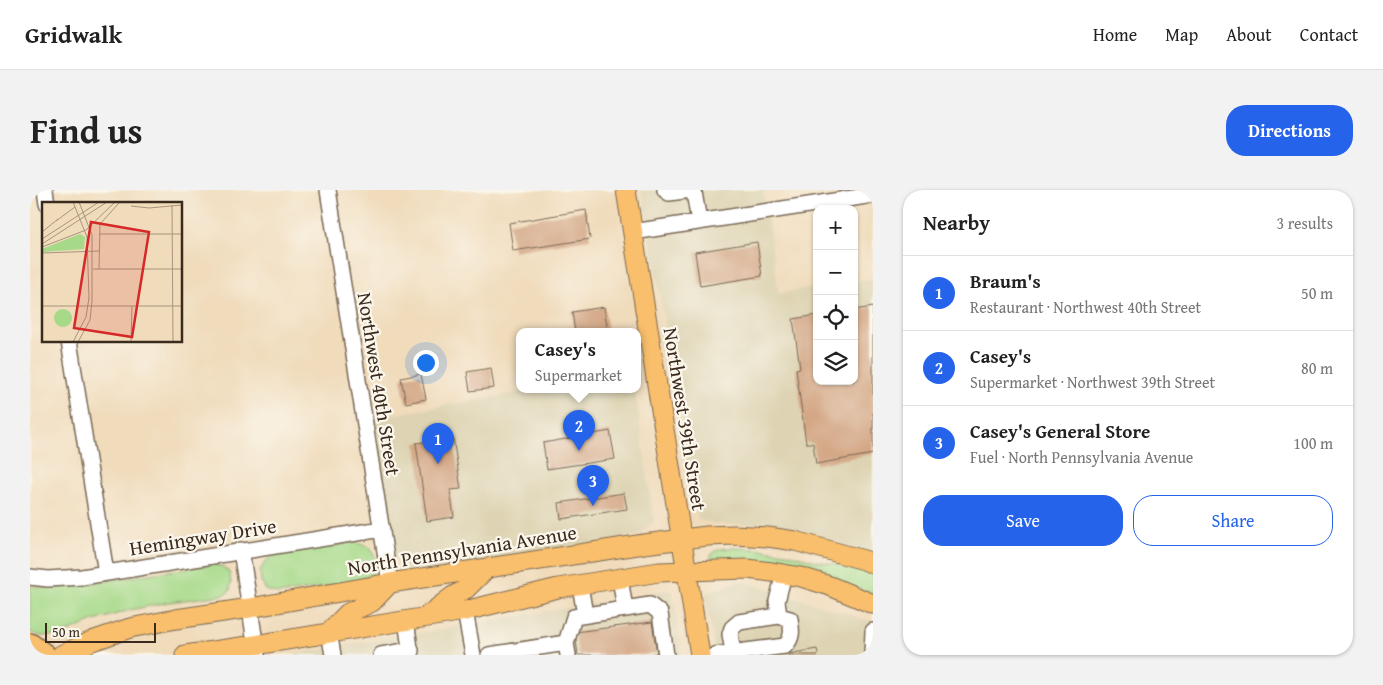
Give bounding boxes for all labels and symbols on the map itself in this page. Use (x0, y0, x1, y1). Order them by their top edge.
inset map (42, 202, 182, 342)
street label: Northwest 40th Street (351, 290, 408, 478)
street label: Northwest 39th Street (657, 325, 714, 513)
your location (413, 350, 439, 376)
pin: 2 (563, 410, 595, 451)
pin: 1 (422, 423, 454, 464)
pin: 3 (577, 465, 609, 506)
street label: Hemingway Drive (127, 511, 278, 562)
street label: North Pennsylvania Avenue (345, 517, 579, 582)
scale bar (45, 620, 156, 643)

